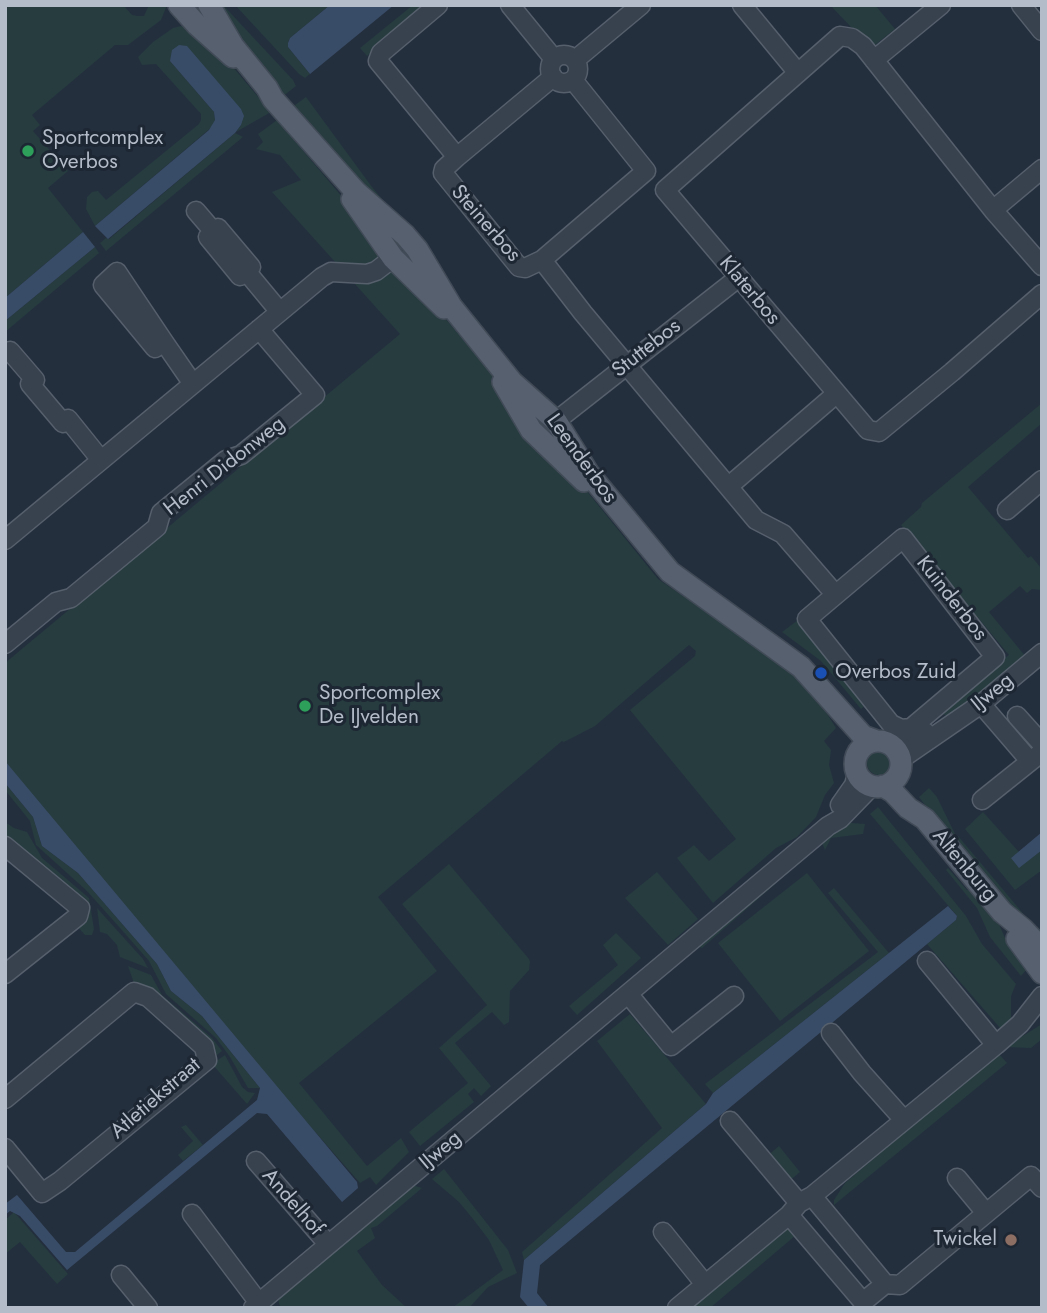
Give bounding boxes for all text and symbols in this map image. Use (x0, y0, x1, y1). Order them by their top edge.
place label: Sportcomplex Overbos (42, 126, 163, 176)
marker: Sportcomplex Overbos (20, 143, 36, 159)
street label: Steinerbos (445, 180, 525, 268)
street label: Klaterbos (713, 252, 785, 330)
street label: Stuttebos (608, 314, 686, 384)
street label: Leenderbos (540, 410, 622, 508)
street label: Henri Didonweg (159, 412, 291, 522)
street label: Kuinderbos (910, 552, 992, 646)
place label: Overbos Zuid (835, 660, 956, 686)
marker: Overbos Zuid (813, 665, 829, 681)
street label: IJweg (967, 668, 1019, 718)
place label: Sportcomplex De IJvelden (319, 681, 440, 731)
marker: Sportcomplex De IJvelden (297, 698, 313, 714)
street label: Altenburg (926, 824, 1002, 908)
street label: Atletiekstraat (106, 1053, 206, 1145)
street label: IJweg (415, 1126, 467, 1176)
street label: Andelhof (256, 1164, 328, 1242)
place label: Twickel (934, 1227, 997, 1253)
marker: Twickel (1003, 1232, 1019, 1248)

